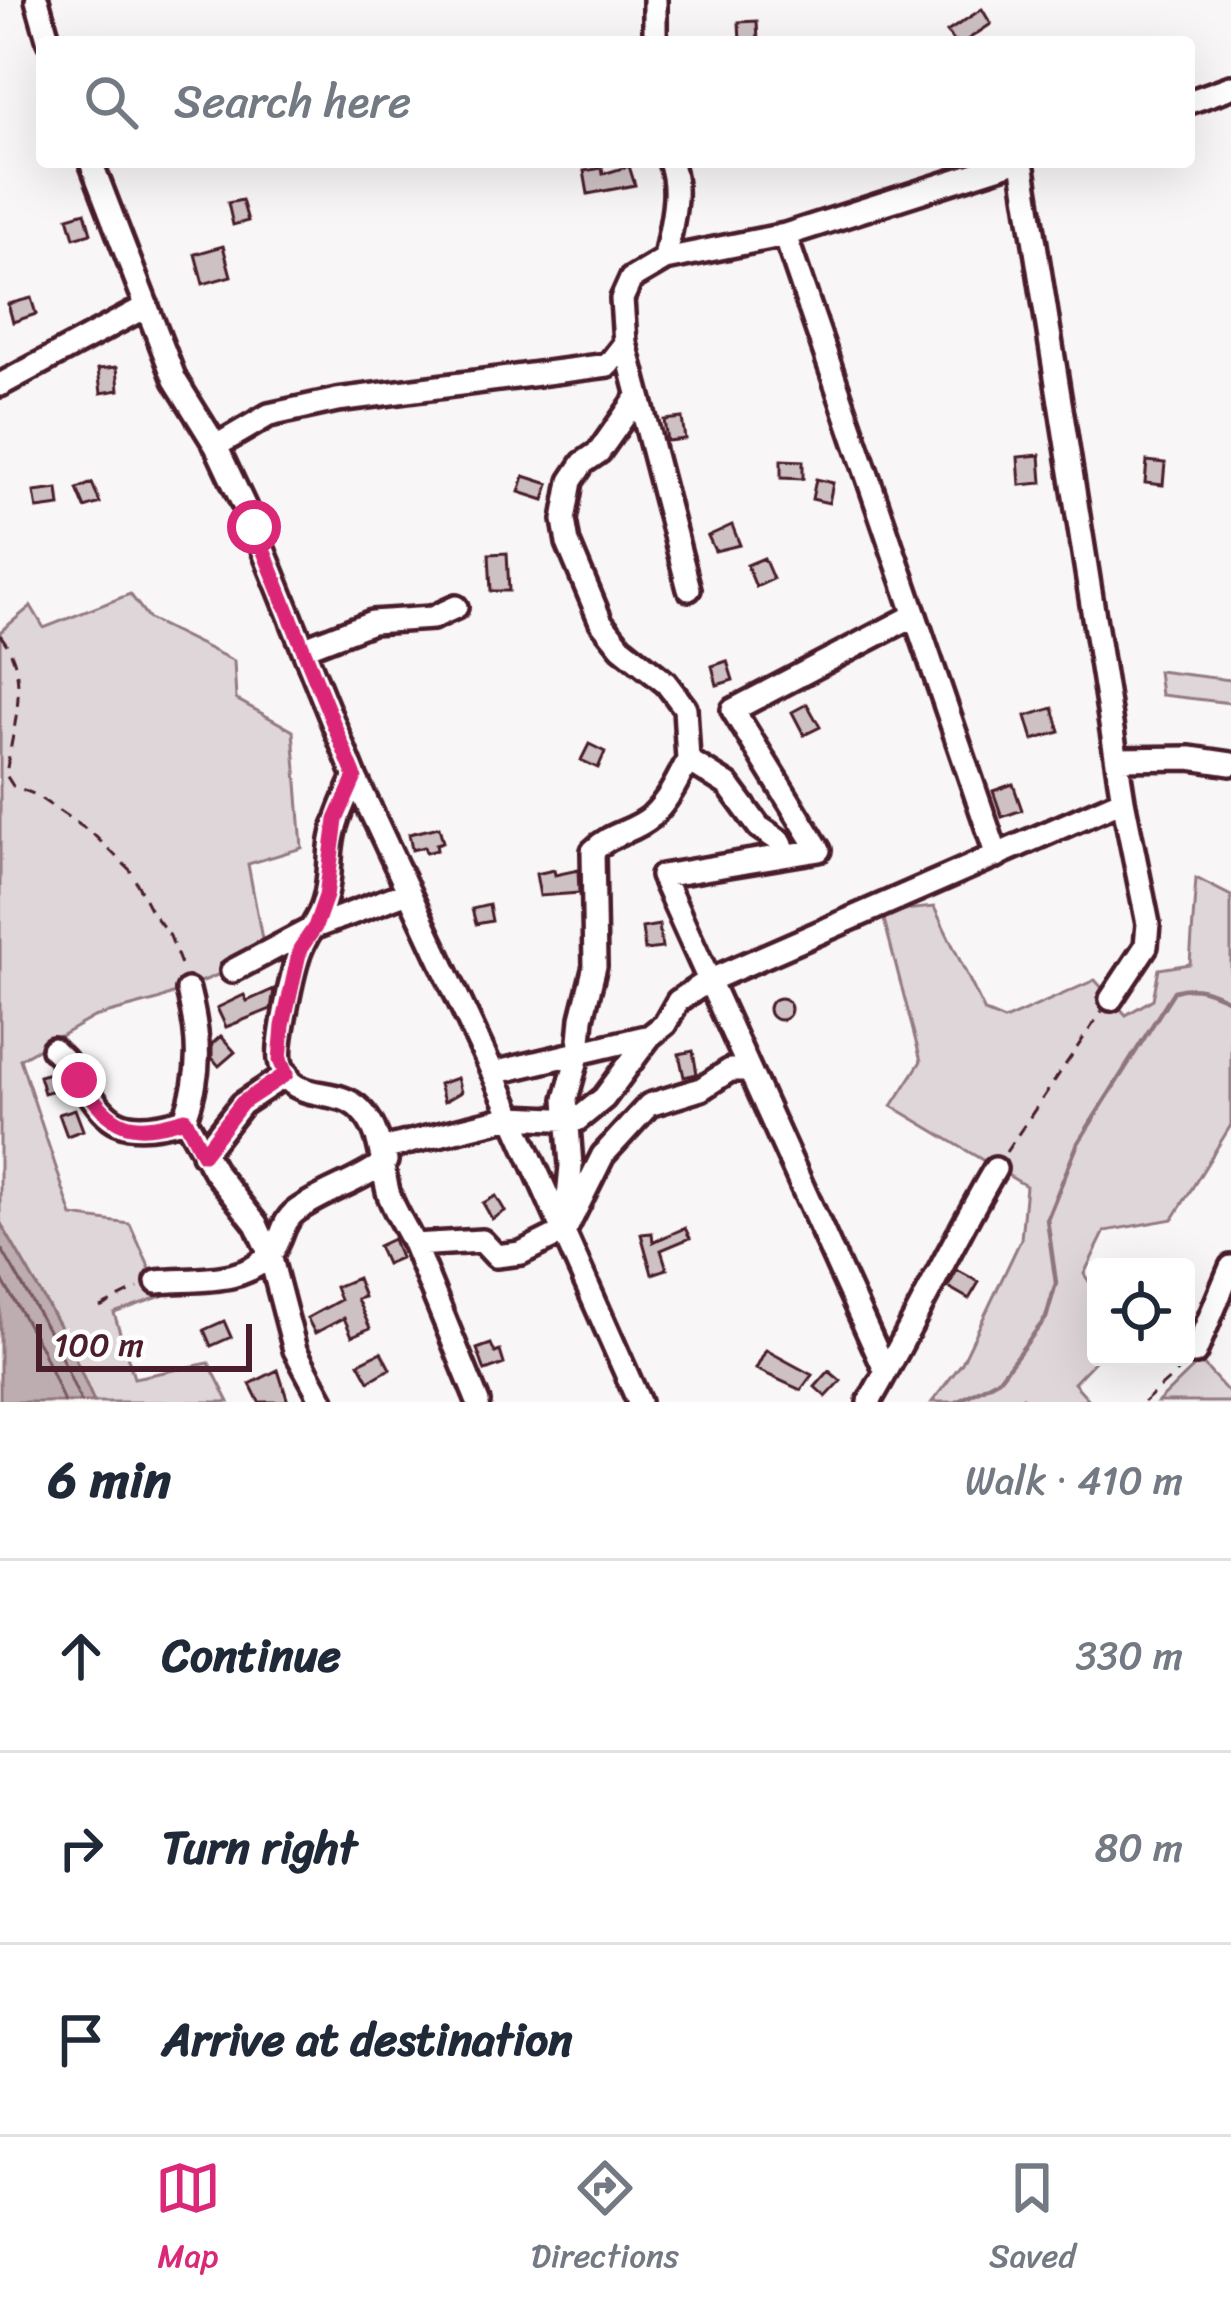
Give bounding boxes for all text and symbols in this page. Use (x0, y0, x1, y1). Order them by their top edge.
search box (36, 36, 1195, 168)
text: Search here (174, 62, 411, 142)
icon: search (78, 69, 144, 135)
route start (227, 500, 281, 554)
route end (52, 1053, 106, 1107)
map controls (1087, 1258, 1195, 1366)
button: locate (1087, 1258, 1195, 1366)
text: 100 m (54, 1316, 144, 1374)
scale bar (36, 1318, 252, 1371)
text: 6 min (48, 1435, 171, 1525)
text: Walk · 410 m (965, 1446, 1183, 1515)
text: Continue (162, 1616, 341, 1696)
text: 330 m (1075, 1621, 1183, 1690)
icon: ahead (48, 1623, 114, 1689)
text: Turn right (162, 1808, 357, 1888)
text: 80 m (1095, 1813, 1183, 1882)
icon: right (48, 1815, 114, 1881)
text: Arrive at destination (162, 2000, 572, 2080)
icon: arrive (48, 2007, 114, 2073)
tab: Map (155, 2155, 221, 2285)
tab: Directions (531, 2155, 679, 2285)
tab: Saved (989, 2155, 1076, 2285)

